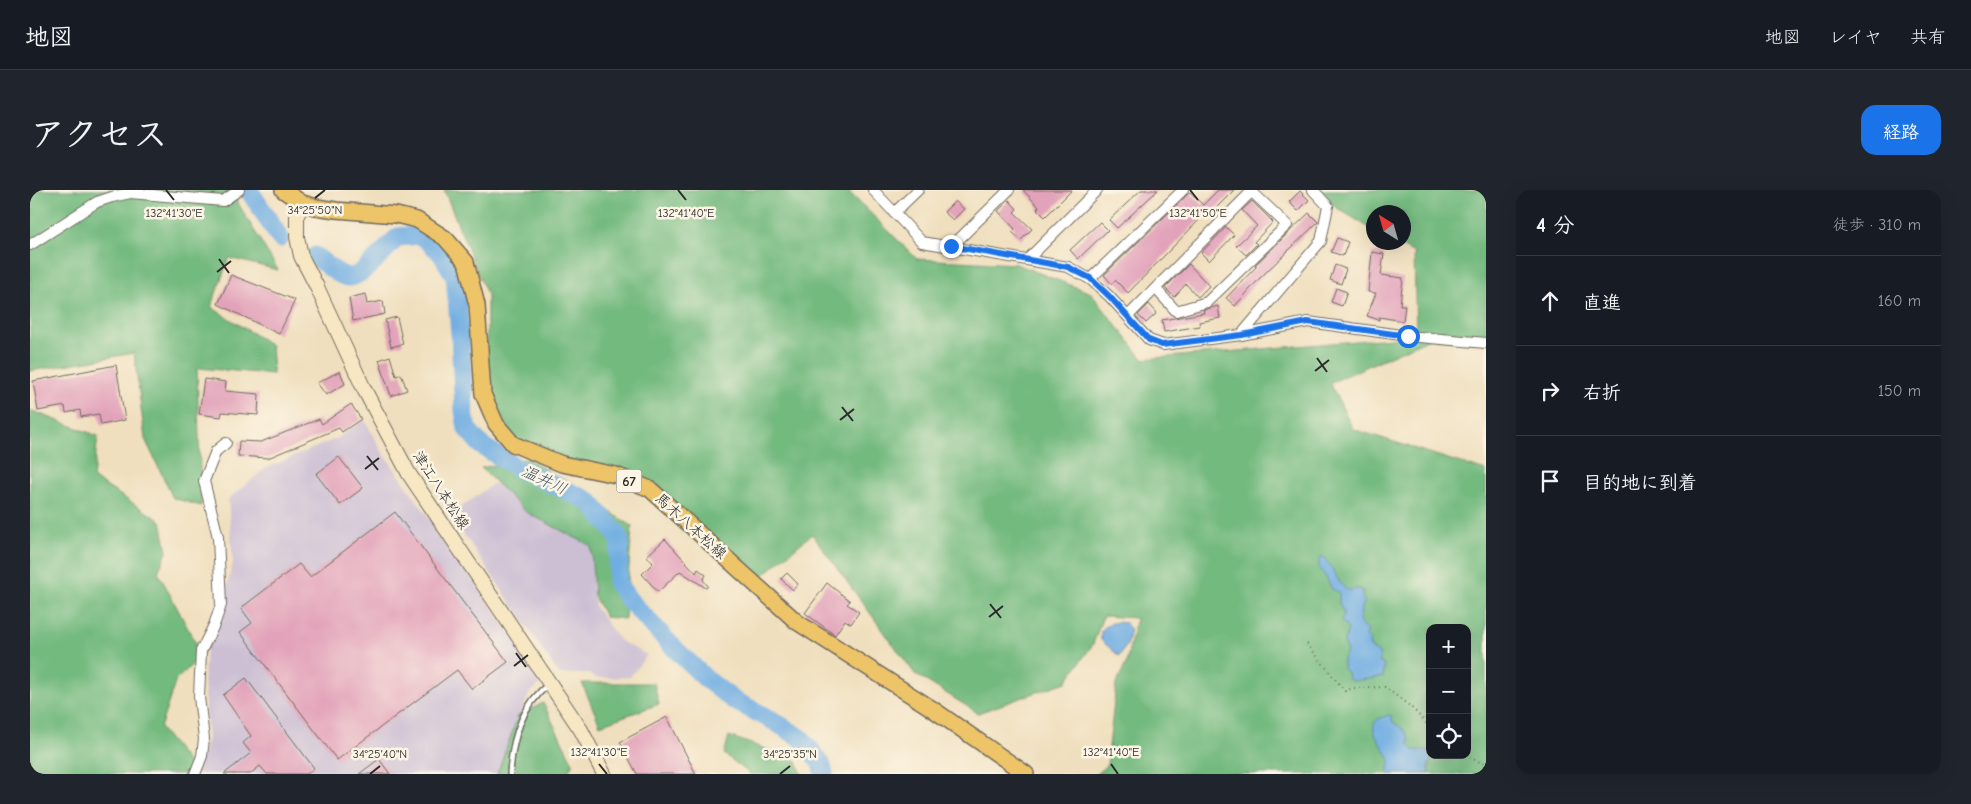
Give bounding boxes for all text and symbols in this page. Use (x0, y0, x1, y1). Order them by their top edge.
text: 地図 (25, 23, 73, 51)
text: 地図 (1765, 27, 1801, 48)
text: レイヤ (1829, 27, 1882, 48)
text: 共有 (1910, 27, 1946, 48)
button: 経路 (1861, 105, 1941, 155)
text: アクセス (30, 114, 168, 155)
text: 34°25'50"N (288, 203, 342, 217)
north arrow (1366, 205, 1411, 250)
text: 132°41'30"E (146, 206, 202, 220)
text: 132°41'40"E (658, 206, 714, 220)
text: 132°41'50"E (1169, 206, 1227, 220)
text: 4 分 (1536, 213, 1574, 237)
text: 徒歩 · 310 m (1833, 216, 1921, 234)
route end (940, 235, 963, 258)
icon: ahead (1536, 287, 1564, 315)
text: 直進 (1583, 292, 1621, 314)
text: 160 m (1878, 292, 1921, 310)
route start (1397, 325, 1420, 348)
icon: right (1536, 377, 1564, 405)
text: 右折 (1583, 382, 1621, 404)
text: 150 m (1878, 382, 1921, 400)
street label: 津江八本松線 (409, 447, 473, 533)
water label: 温井川 (518, 462, 570, 498)
icon: arrive (1536, 467, 1564, 495)
road number: 67 (616, 470, 642, 492)
text: 目的地に到着 (1583, 472, 1697, 494)
street label: 馬木八本松線 (652, 489, 730, 563)
map controls (1426, 624, 1471, 759)
button: + (1426, 624, 1471, 669)
button: − (1426, 669, 1471, 714)
button: locate (1426, 714, 1471, 759)
text: 132°41'30"E (571, 745, 627, 759)
text: 132°41'40"E (1083, 745, 1139, 759)
text: 34°25'40"N (353, 747, 407, 761)
text: 34°25'35"N (763, 747, 817, 761)

